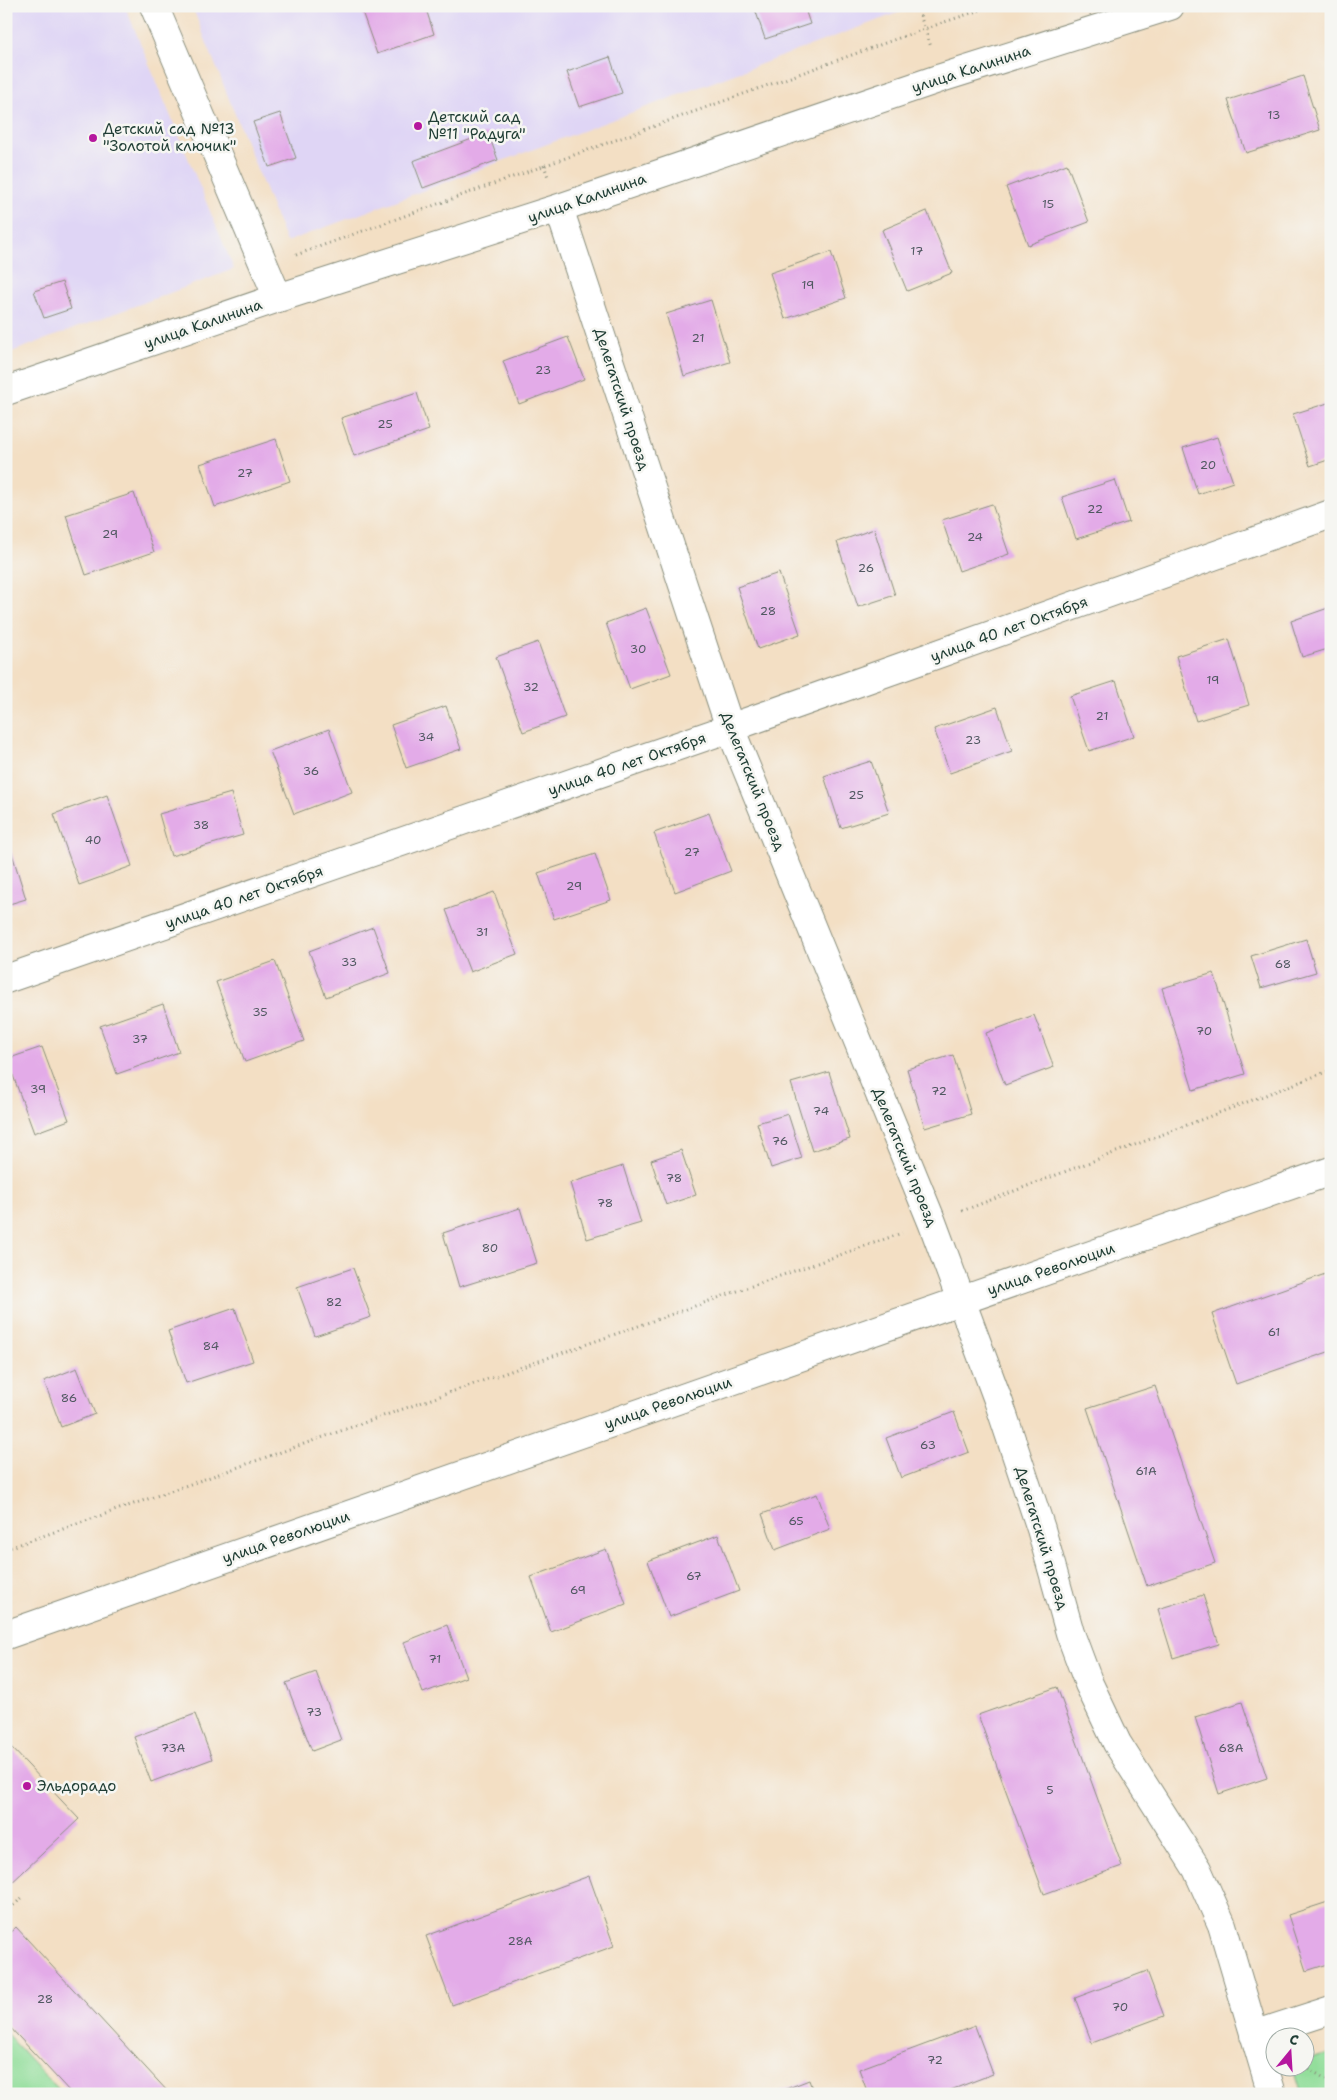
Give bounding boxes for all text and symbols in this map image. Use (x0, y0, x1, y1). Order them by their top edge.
street label: улица Калинина (909, 40, 1034, 98)
place label: Детский сад №11 "Радуга" (428, 107, 526, 144)
house number: 13 (1268, 107, 1280, 123)
place label: Детский сад №13 "Золотой ключик" (103, 119, 236, 156)
marker: Детский сад №11 "Радуга" (412, 120, 424, 132)
marker: Детский сад №13 "Золотой ключик" (87, 132, 99, 144)
street label: улица Калинина (525, 168, 649, 228)
house number: 15 (1042, 196, 1054, 212)
house number: 17 (911, 243, 923, 259)
house number: 19 (802, 277, 814, 293)
street label: улица Калинина (141, 294, 265, 354)
street label: Делегатский проезд (589, 325, 655, 473)
house number: 21 (692, 330, 704, 346)
house number: 23 (535, 362, 551, 378)
house number: 25 (377, 416, 393, 432)
house number: 20 (1200, 457, 1216, 473)
house number: 27 (237, 465, 253, 481)
house number: 22 (1087, 501, 1103, 517)
house number: 29 (102, 526, 118, 542)
house number: 24 (967, 529, 983, 545)
house number: 26 (858, 560, 874, 576)
street label: улица 40 лет Октября (928, 591, 1090, 667)
house number: 28 (760, 603, 776, 619)
house number: 30 (630, 641, 646, 657)
house number: 19 (1207, 672, 1219, 688)
house number: 32 (523, 679, 539, 695)
street label: Делегатский проезд (716, 708, 790, 854)
house number: 21 (1096, 708, 1108, 724)
street label: улица 40 лет Октября (545, 728, 709, 800)
house number: 34 (418, 729, 434, 745)
house number: 23 (965, 732, 981, 748)
house number: 36 (303, 763, 319, 779)
house number: 25 (848, 787, 864, 803)
house number: 38 (193, 817, 209, 833)
house number: 40 (85, 832, 101, 848)
house number: 27 (684, 844, 700, 860)
street label: улица 40 лет Октября (162, 861, 326, 933)
house number: 29 (566, 878, 582, 894)
house number: 31 (476, 924, 488, 940)
house number: 33 (341, 954, 357, 970)
house number: 68 (1275, 956, 1291, 972)
house number: 35 (252, 1004, 268, 1020)
house number: 70 (1196, 1023, 1212, 1039)
house number: 37 (132, 1031, 148, 1047)
house number: 39 (30, 1081, 46, 1097)
house number: 72 (931, 1083, 947, 1099)
street label: Делегатский проезд (868, 1084, 942, 1230)
house number: 74 (813, 1103, 829, 1119)
house number: 76 (772, 1133, 788, 1149)
house number: 78 (666, 1170, 682, 1186)
house number: 78 (597, 1195, 613, 1211)
street label: улица Революции (985, 1238, 1118, 1300)
house number: 80 (482, 1240, 498, 1256)
house number: 82 (326, 1294, 342, 1310)
house number: 61 (1268, 1324, 1280, 1340)
house number: 84 (203, 1338, 219, 1354)
street label: улица Революции (602, 1372, 735, 1434)
house number: 86 (61, 1390, 77, 1406)
house number: 63 (920, 1437, 936, 1453)
house number: 61А (1135, 1463, 1157, 1479)
street label: Делегатский проезд (1011, 1464, 1073, 1613)
street label: улица Революции (220, 1506, 353, 1568)
house number: 65 (788, 1513, 804, 1529)
house number: 67 (686, 1568, 702, 1584)
house number: 69 (570, 1582, 586, 1598)
house number: 71 (429, 1651, 441, 1667)
house number: 73 (306, 1704, 322, 1720)
house number: 73А (161, 1740, 186, 1756)
house number: 68А (1218, 1740, 1244, 1756)
place label: Эльдорадо (37, 1776, 116, 1796)
marker: Эльдорадо (21, 1780, 33, 1792)
house number: 5 (1046, 1782, 1054, 1798)
house number: 28А (507, 1933, 533, 1949)
house number: 28 (37, 1991, 53, 2007)
house number: 70 (1112, 1999, 1128, 2015)
north arrow (1264, 2028, 1314, 2078)
text: С (1287, 2030, 1301, 2050)
house number: 72 (927, 2052, 943, 2068)

